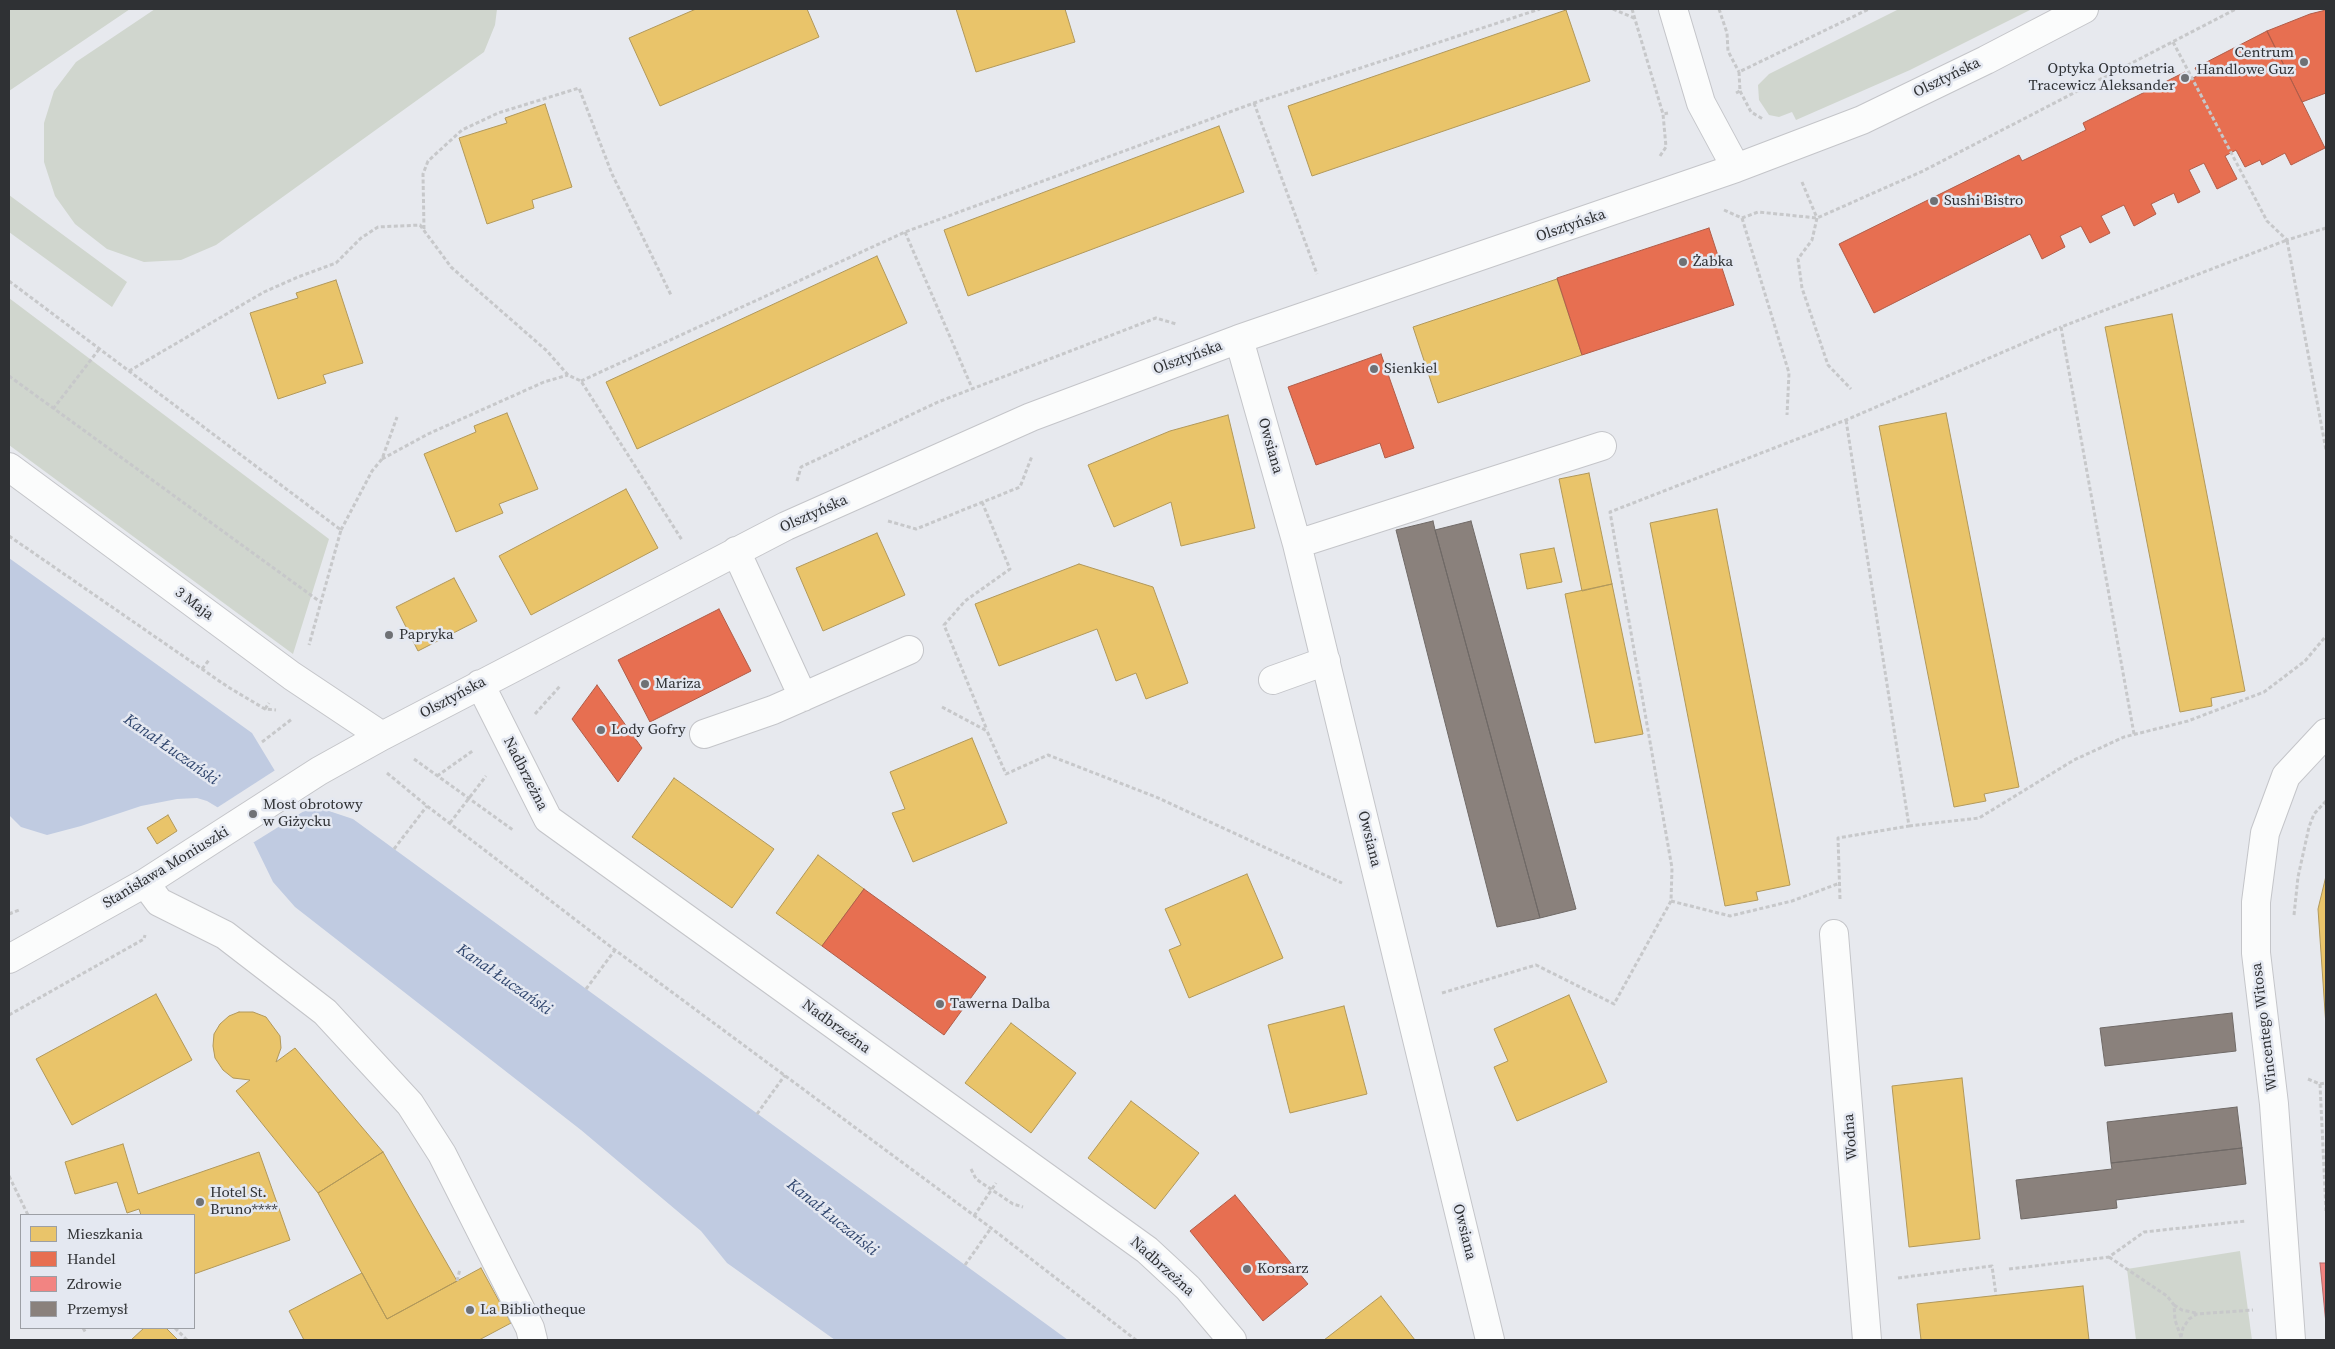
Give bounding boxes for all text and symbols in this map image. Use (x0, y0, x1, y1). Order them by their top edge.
place label: Centrum Handlowe Guz (2197, 44, 2294, 79)
street label: Olsztyńska (1911, 54, 1983, 102)
marker: Centrum Handlowe Guz (2298, 56, 2310, 68)
place label: Optyka Optometria Tracewicz Aleksander (2029, 60, 2175, 95)
marker: Optyka Optometria Tracewicz Aleksander (2179, 72, 2191, 84)
place label: Sushi Bistro (1944, 192, 2023, 210)
marker: Sushi Bistro (1928, 195, 1940, 207)
street label: Olsztyńska (1534, 206, 1608, 246)
place label: Żabka (1693, 253, 1733, 271)
marker: Żabka (1677, 256, 1689, 268)
street label: Olsztyńska (1151, 337, 1225, 379)
place label: Sienkiel (1384, 360, 1438, 378)
marker: Sienkiel (1368, 363, 1380, 375)
street label: Owsiana (1253, 416, 1287, 476)
street label: Olsztyńska (777, 491, 851, 537)
street label: 3 Maja (171, 584, 217, 624)
place label: Papryka (399, 626, 454, 644)
marker: Papryka (383, 629, 395, 641)
street label: Olsztyńska (417, 673, 489, 723)
place label: Mariza (655, 675, 701, 693)
marker: Mariza (639, 678, 651, 690)
water label: Kanał Łuczański (120, 710, 222, 790)
place label: Lody Gofry (611, 721, 686, 739)
marker: Lody Gofry (595, 724, 607, 736)
street label: Nadbrzeżna (499, 734, 551, 814)
place label: Most obrotowy w Giżycku (263, 796, 363, 831)
marker: Most obrotowy w Giżycku (247, 808, 259, 820)
street label: Owsiana (1353, 809, 1385, 869)
street label: Stanisława Moniuszki (100, 823, 232, 913)
water label: Kanał Łuczański (453, 940, 555, 1020)
street label: Wincentego Witosa (2248, 962, 2282, 1092)
place label: Tawerna Dalba (950, 995, 1050, 1013)
street label: Nadbrzeżna (798, 996, 874, 1058)
marker: Tawerna Dalba (934, 998, 946, 1010)
street label: Wodna (1840, 1113, 1862, 1161)
water label: Kanał Łuczański (783, 1175, 881, 1261)
place label: Hotel St. Bruno**** (210, 1184, 278, 1219)
marker: Hotel St. Bruno**** (194, 1196, 206, 1208)
street label: Owsiana (1448, 1202, 1480, 1262)
legend (20, 1214, 195, 1329)
text: Mieszkania (67, 1223, 143, 1244)
street label: Nadbrzeżna (1126, 1234, 1198, 1300)
text: Handel (67, 1248, 116, 1269)
place label: Korsarz (1257, 1260, 1308, 1278)
marker: Korsarz (1241, 1263, 1253, 1275)
text: Zdrowie (67, 1273, 122, 1294)
text: Przemysł (67, 1298, 128, 1319)
place label: La Bibliotheque (480, 1301, 586, 1319)
marker: La Bibliotheque (464, 1304, 476, 1316)

